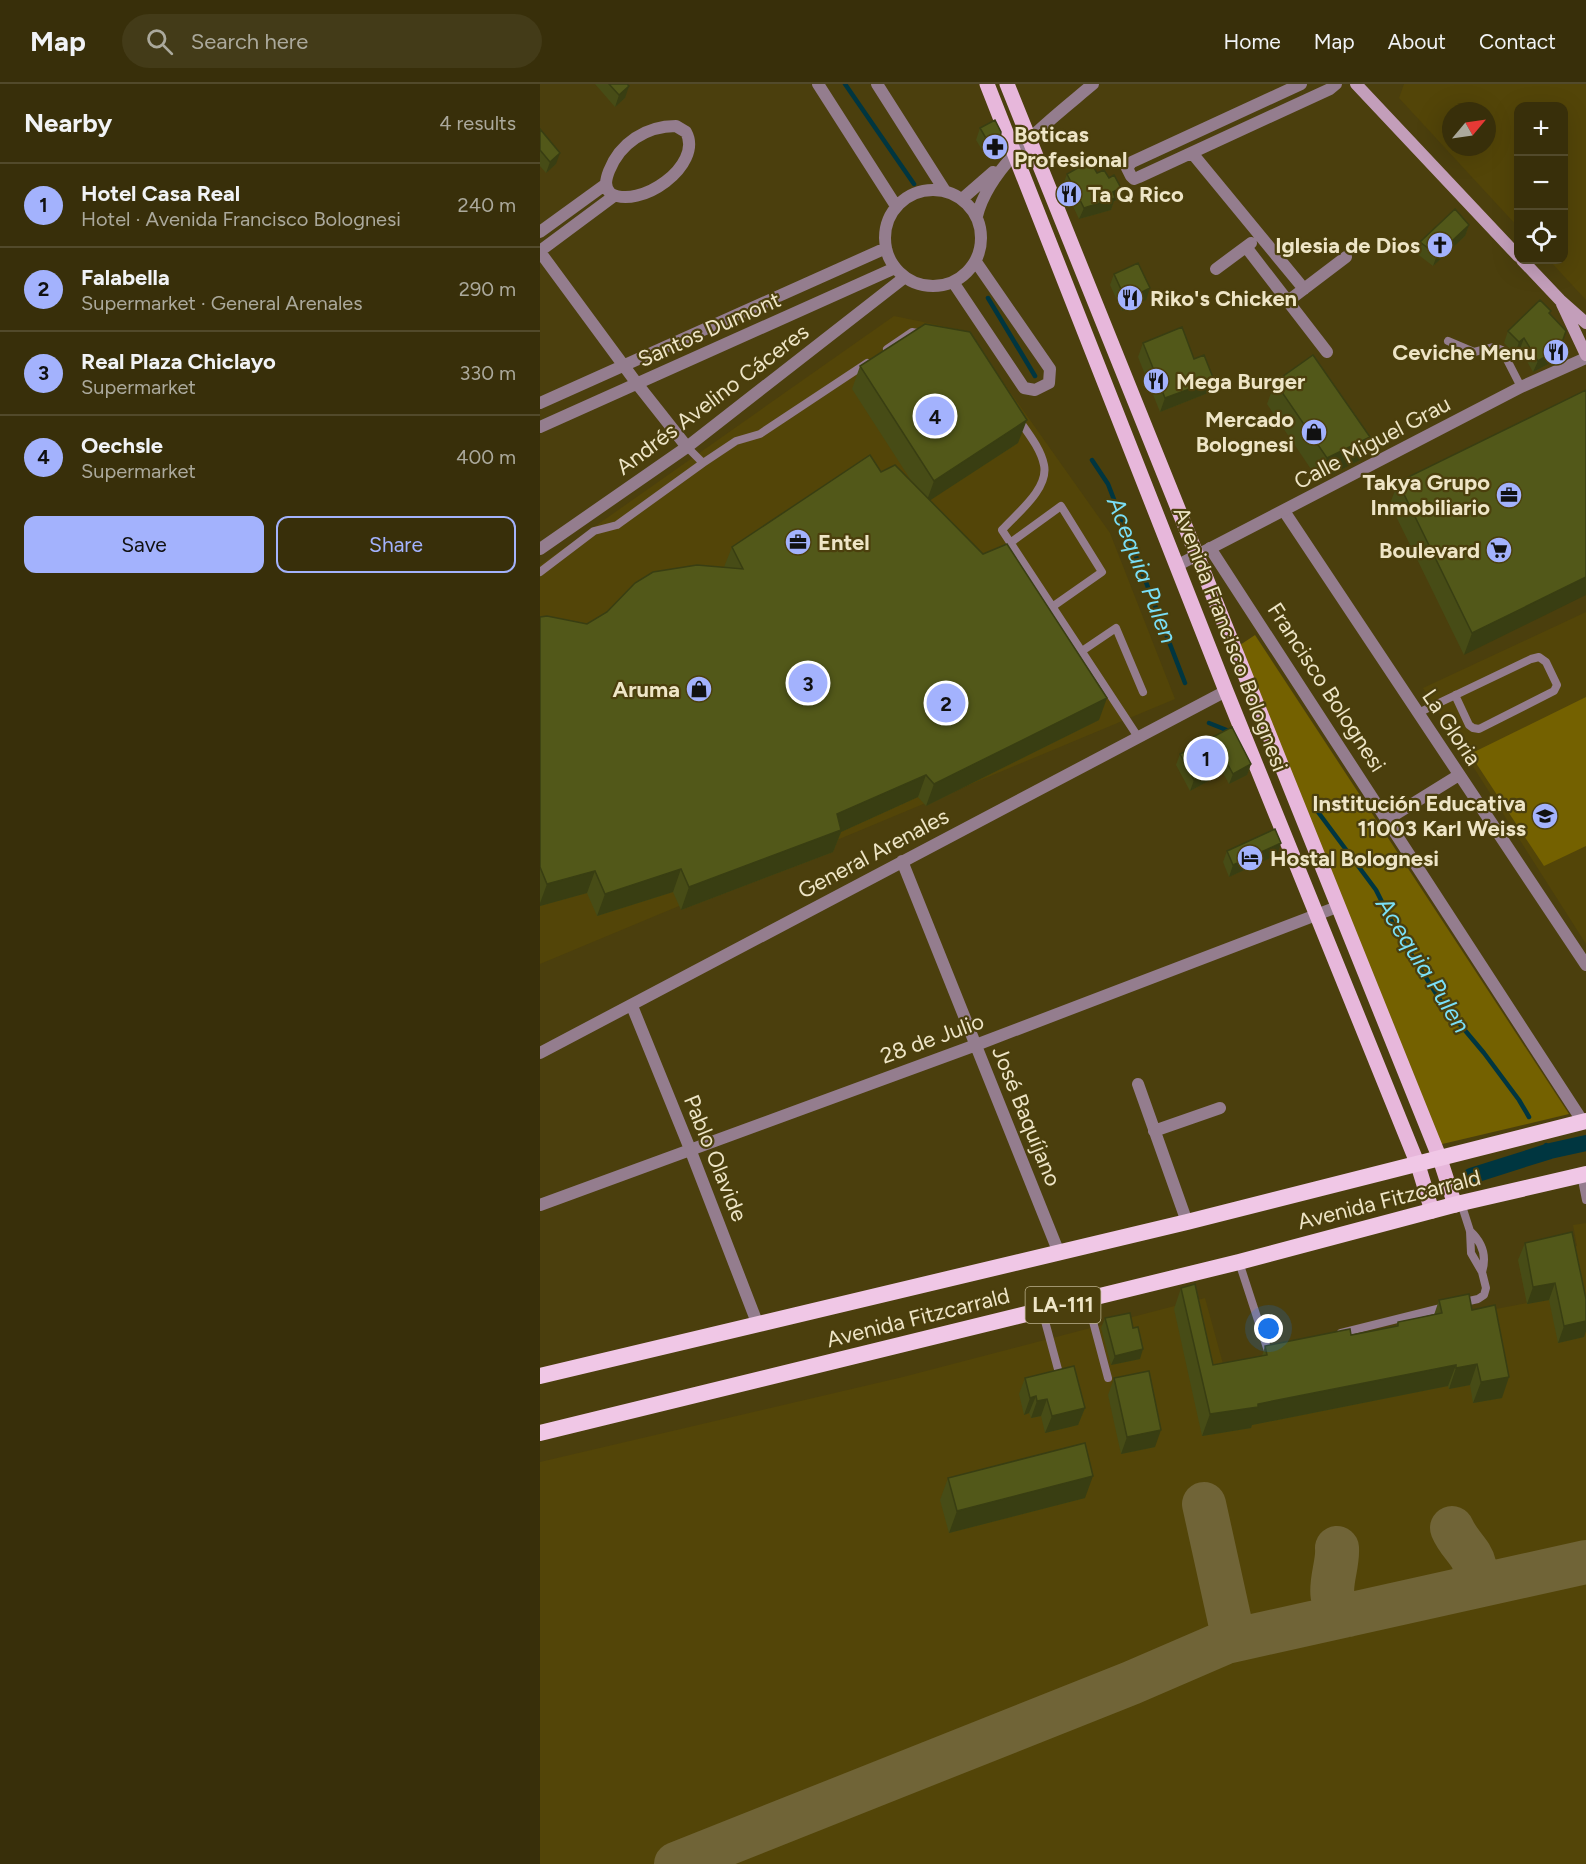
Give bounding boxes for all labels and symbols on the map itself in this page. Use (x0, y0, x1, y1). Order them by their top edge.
north arrow (1442, 102, 1496, 156)
place label: Boticas Profesional (1014, 121, 1127, 173)
pharmacy icon: Boticas Profesional (980, 132, 1010, 162)
restaurant icon: Ta Q Rico (1054, 179, 1084, 209)
place label: Ta Q Rico (1088, 181, 1184, 208)
church icon: Iglesia de Dios (1425, 230, 1455, 260)
place label: Iglesia de Dios (1275, 232, 1420, 259)
restaurant icon: Riko's Chicken (1115, 283, 1145, 313)
place label: Riko's Chicken (1150, 285, 1297, 312)
street label: Santos Dumont (634, 286, 785, 373)
street label: Andrés Avelino Cáceres (611, 318, 814, 481)
restaurant icon: Ceviche Menu (1541, 337, 1571, 367)
place label: Ceviche Menu (1392, 339, 1536, 366)
restaurant icon: Mega Burger (1141, 366, 1171, 396)
place label: Mega Burger (1176, 368, 1306, 395)
street label: Calle Miguel Grau (1289, 390, 1455, 495)
pin: 4 (916, 394, 954, 438)
place label: Mercado Bolognesi (1196, 406, 1294, 458)
shop icon: Mercado Bolognesi (1299, 417, 1329, 447)
place label: Takya Grupo Inmobiliario (1363, 469, 1490, 521)
office icon: Takya Grupo Inmobiliario (1494, 480, 1524, 510)
water label: Acequia Pulen (1101, 492, 1184, 647)
street label: Avenida Francisco Bolognesi (1168, 503, 1294, 775)
office icon: Entel (783, 527, 813, 557)
place label: Entel (818, 529, 870, 556)
supermarket icon: Boulevard (1484, 535, 1514, 565)
place label: Boulevard (1379, 537, 1480, 564)
street label: Francisco Bolognesi (1262, 598, 1391, 777)
pin: 3 (788, 660, 828, 706)
shop icon: Aruma (684, 674, 714, 704)
place label: Aruma (613, 676, 680, 703)
pin: 2 (926, 680, 966, 726)
street label: La Gloria (1416, 684, 1487, 771)
pin: 1 (1186, 736, 1226, 780)
place label: Institución Educativa 11003 Karl Weiss (1312, 790, 1526, 842)
school or university icon: Institución Educativa 11003 Karl Weiss (1530, 801, 1560, 831)
street label: General Arenales (793, 802, 953, 905)
hotel icon: Hostal Bolognesi (1235, 843, 1265, 873)
place label: Hostal Bolognesi (1270, 845, 1439, 872)
water label: Acequia Pulen (1370, 891, 1477, 1038)
street label: 28 de Julio (877, 1007, 987, 1070)
street label: José Baquíjano (986, 1042, 1067, 1190)
street label: Pablo Olavide (678, 1091, 753, 1225)
street label: Avenida Fitzcarrald (1295, 1164, 1484, 1235)
street label: Avenida Fitzcarrald (824, 1282, 1013, 1353)
road number: LA-111 (1026, 1287, 1100, 1323)
your location (1254, 1314, 1283, 1343)

